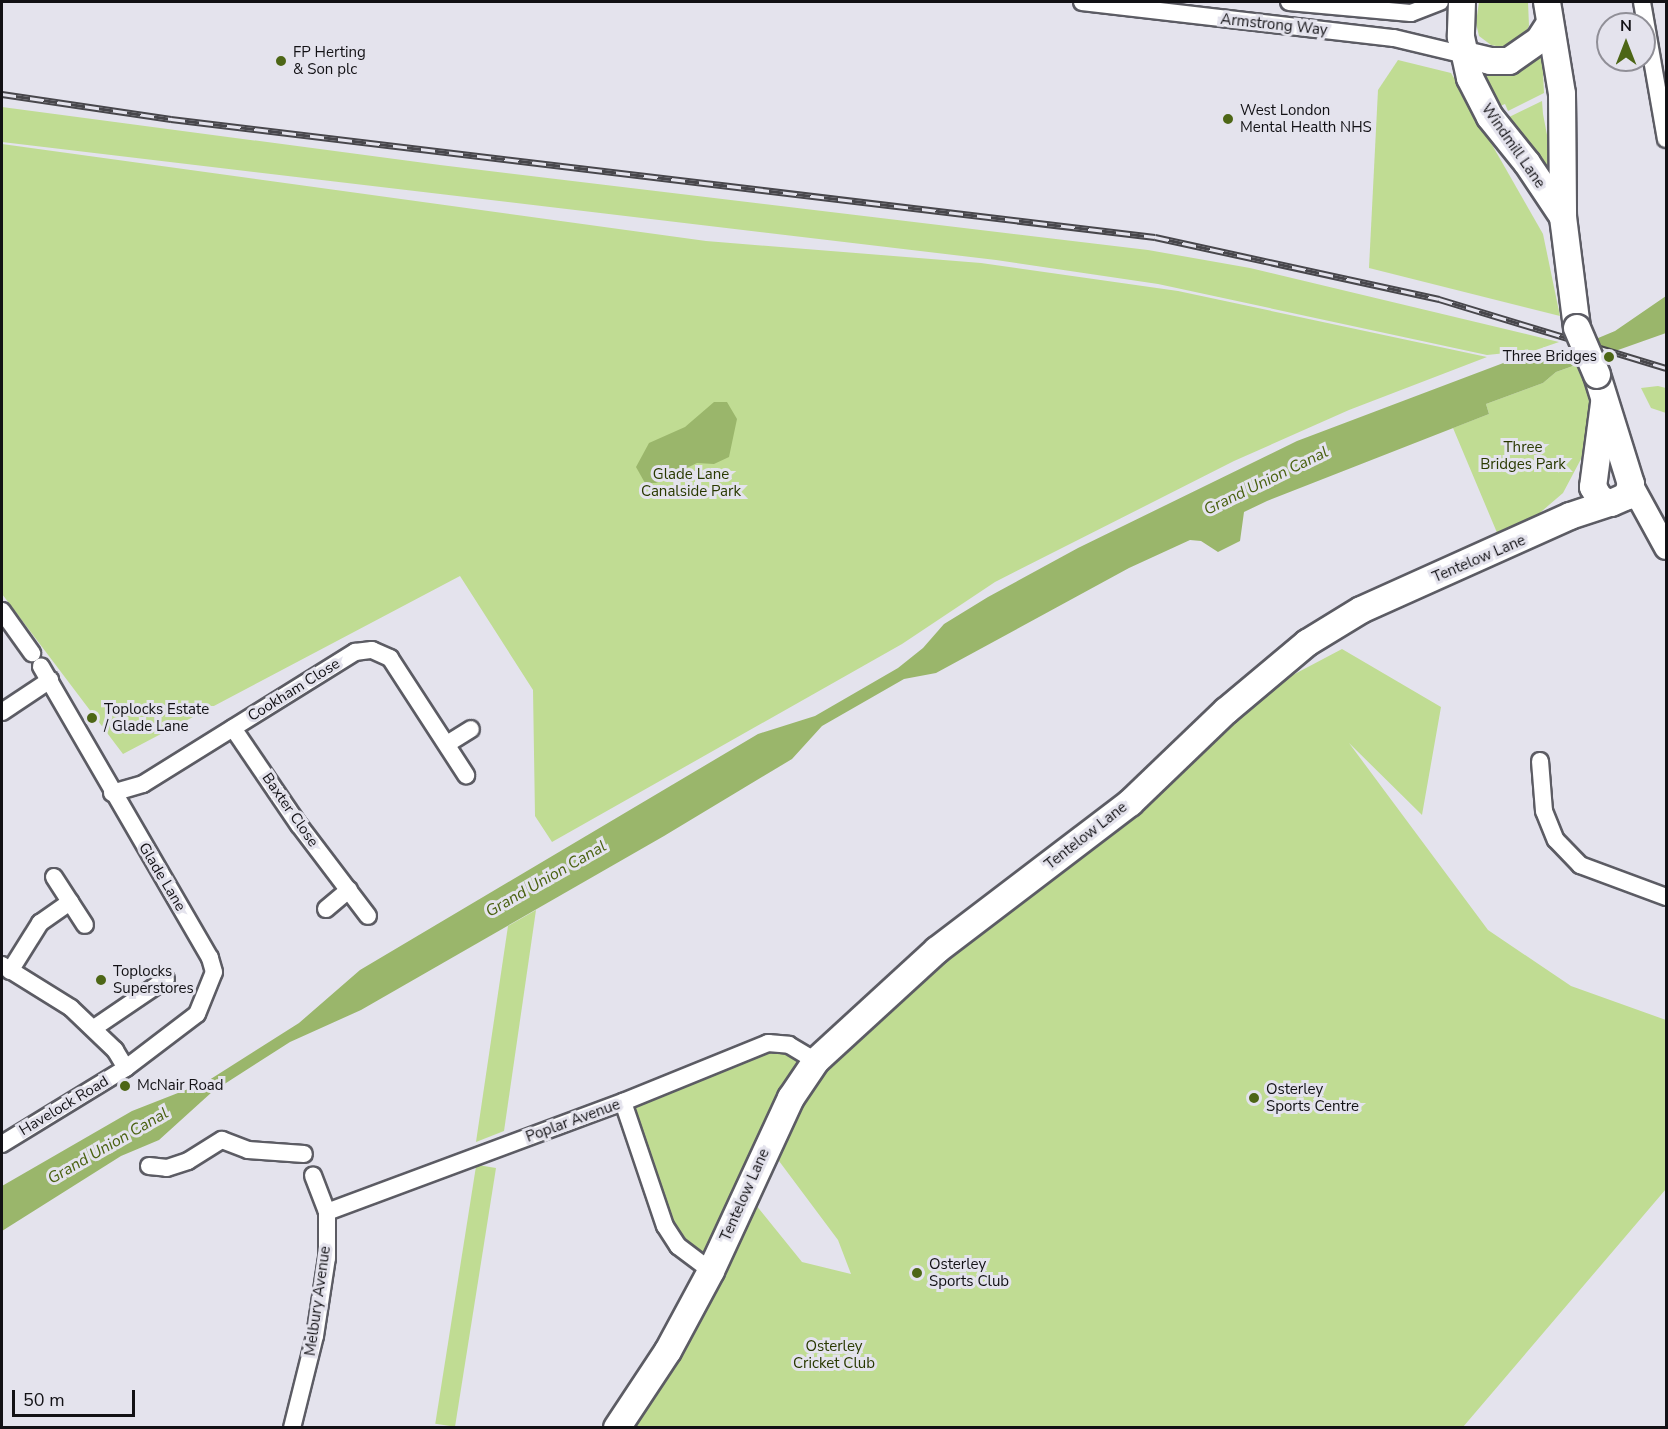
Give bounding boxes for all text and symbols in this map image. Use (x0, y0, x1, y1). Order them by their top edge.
street label: Armstrong Way (1220, 10, 1328, 40)
north arrow (1596, 12, 1656, 72)
text: N (1620, 15, 1632, 37)
place label: FP Herting & Son plc (293, 43, 366, 78)
marker: FP Herting & Son plc (274, 54, 288, 68)
street label: Windmill Lane (1477, 100, 1549, 192)
place label: West London Mental Health NHS (1240, 101, 1372, 136)
marker: West London Mental Health NHS (1221, 112, 1235, 126)
place label: Three Bridges (1503, 348, 1597, 366)
marker: Three Bridges (1602, 350, 1616, 364)
park label: Three Bridges Park (1480, 438, 1566, 473)
water label: Grand Union Canal (1201, 443, 1331, 519)
park label: Glade Lane Canalside Park (641, 465, 741, 500)
street label: Tentelow Lane (1430, 531, 1528, 587)
street label: Cookham Close (245, 655, 343, 725)
place label: Toplocks Estate / Glade Lane (104, 700, 209, 735)
marker: Toplocks Estate / Glade Lane (85, 711, 99, 725)
street label: Baxter Close (258, 769, 322, 851)
street label: Tentelow Lane (1041, 798, 1131, 874)
water label: Grand Union Canal (482, 837, 610, 921)
street label: Glade Lane (135, 840, 189, 914)
place label: Toplocks Superstores (113, 962, 194, 997)
marker: Toplocks Superstores (94, 973, 108, 987)
street label: Havelock Road (16, 1072, 112, 1140)
place label: McNair Road (137, 1077, 223, 1095)
marker: McNair Road (118, 1079, 132, 1093)
place label: Osterley Sports Centre (1266, 1080, 1359, 1115)
marker: Osterley Sports Centre (1247, 1091, 1261, 1105)
street label: Poplar Avenue (523, 1096, 623, 1146)
water label: Grand Union Canal (44, 1104, 172, 1188)
street label: Tentelow Lane (717, 1146, 773, 1244)
street label: Melbury Avenue (301, 1245, 335, 1357)
place label: Osterley Sports Club (929, 1255, 1009, 1290)
marker: Osterley Sports Club (910, 1266, 924, 1280)
park label: Osterley Cricket Club (793, 1337, 875, 1372)
scale bar (15, 1378, 138, 1416)
text: 50 m (23, 1388, 65, 1412)

